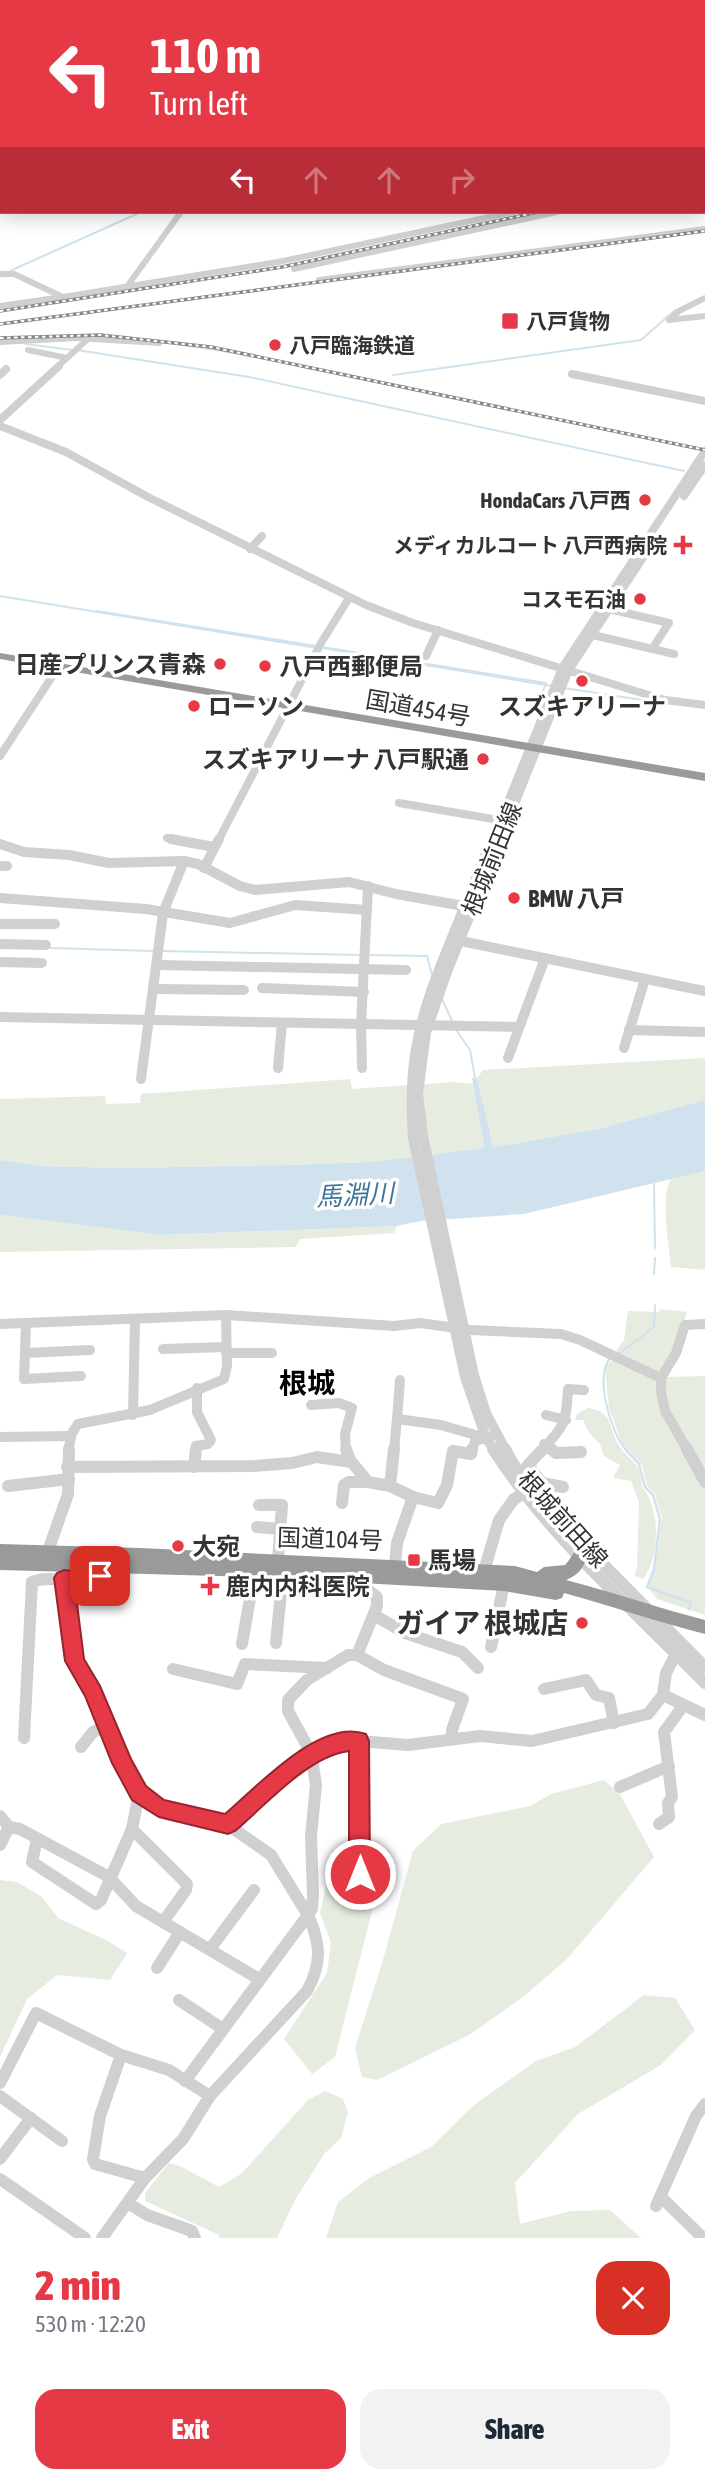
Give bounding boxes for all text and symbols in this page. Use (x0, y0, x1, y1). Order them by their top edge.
text: 110 m (150, 27, 261, 83)
icon: left (35, 28, 126, 119)
text: Turn left (150, 85, 248, 122)
icon: left (224, 161, 262, 199)
icon: ahead (297, 161, 335, 199)
icon: ahead (370, 161, 408, 199)
icon: right (443, 161, 481, 199)
place label: 八戸貨物 (526, 309, 610, 333)
marker: 八戸貨物 (500, 311, 520, 331)
place label: 八戸臨海鉄道 (289, 333, 415, 357)
marker: 八戸臨海鉄道 (267, 337, 283, 353)
place label: HondaCars 八戸西 (480, 488, 631, 512)
marker: HondaCars 八戸西 (637, 492, 653, 508)
place label: メディカルコート 八戸西病院 (393, 533, 667, 557)
marker: メディカルコート 八戸西病院 (673, 535, 693, 555)
place label: コスモ石油 (521, 587, 626, 611)
marker: コスモ石油 (632, 591, 648, 607)
place label: 日産プリンス青森 (14, 651, 206, 678)
place label: 八戸西郵便局 (279, 653, 423, 680)
marker: 日産プリンス青森 (212, 656, 228, 672)
marker: 八戸西郵便局 (257, 658, 273, 674)
marker: スズキアリーナ (574, 673, 590, 689)
street label: 国道454号 (364, 686, 472, 730)
place label: ローソン (208, 693, 304, 720)
place label: スズキアリーナ (498, 693, 666, 720)
marker: ローソン (186, 698, 202, 714)
place label: スズキアリーナ 八戸駅通 (202, 746, 469, 773)
marker: スズキアリーナ 八戸駅通 (475, 751, 491, 767)
street label: 根城前田線 (457, 798, 527, 920)
place label: BMW 八戸 (528, 885, 624, 912)
marker: BMW 八戸 (506, 890, 522, 906)
water label: 馬淵川 (315, 1178, 398, 1212)
district label: 根城 (279, 1367, 335, 1399)
street label: 根城前田線 (513, 1465, 613, 1573)
street label: 国道104号 (277, 1524, 383, 1554)
place label: 大宛 (192, 1533, 240, 1560)
marker: 大宛 (170, 1538, 186, 1554)
pin (70, 1546, 130, 1606)
place label: 馬場 (428, 1547, 476, 1574)
marker: 馬場 (406, 1552, 422, 1568)
icon: arrive (81, 1557, 119, 1595)
place label: 鹿内内科医院 (226, 1573, 370, 1600)
marker: 鹿内内科医院 (200, 1576, 220, 1596)
place label: ガイア 根城店 (396, 1607, 568, 1639)
marker: ガイア 根城店 (574, 1615, 590, 1631)
position arrow (323, 1837, 397, 1911)
text: 2 min (35, 2261, 121, 2309)
button: close (596, 2261, 670, 2335)
text: 530 m · 12:20 (35, 2311, 146, 2337)
button: Exit (35, 2389, 346, 2469)
button: Share (360, 2389, 670, 2469)

